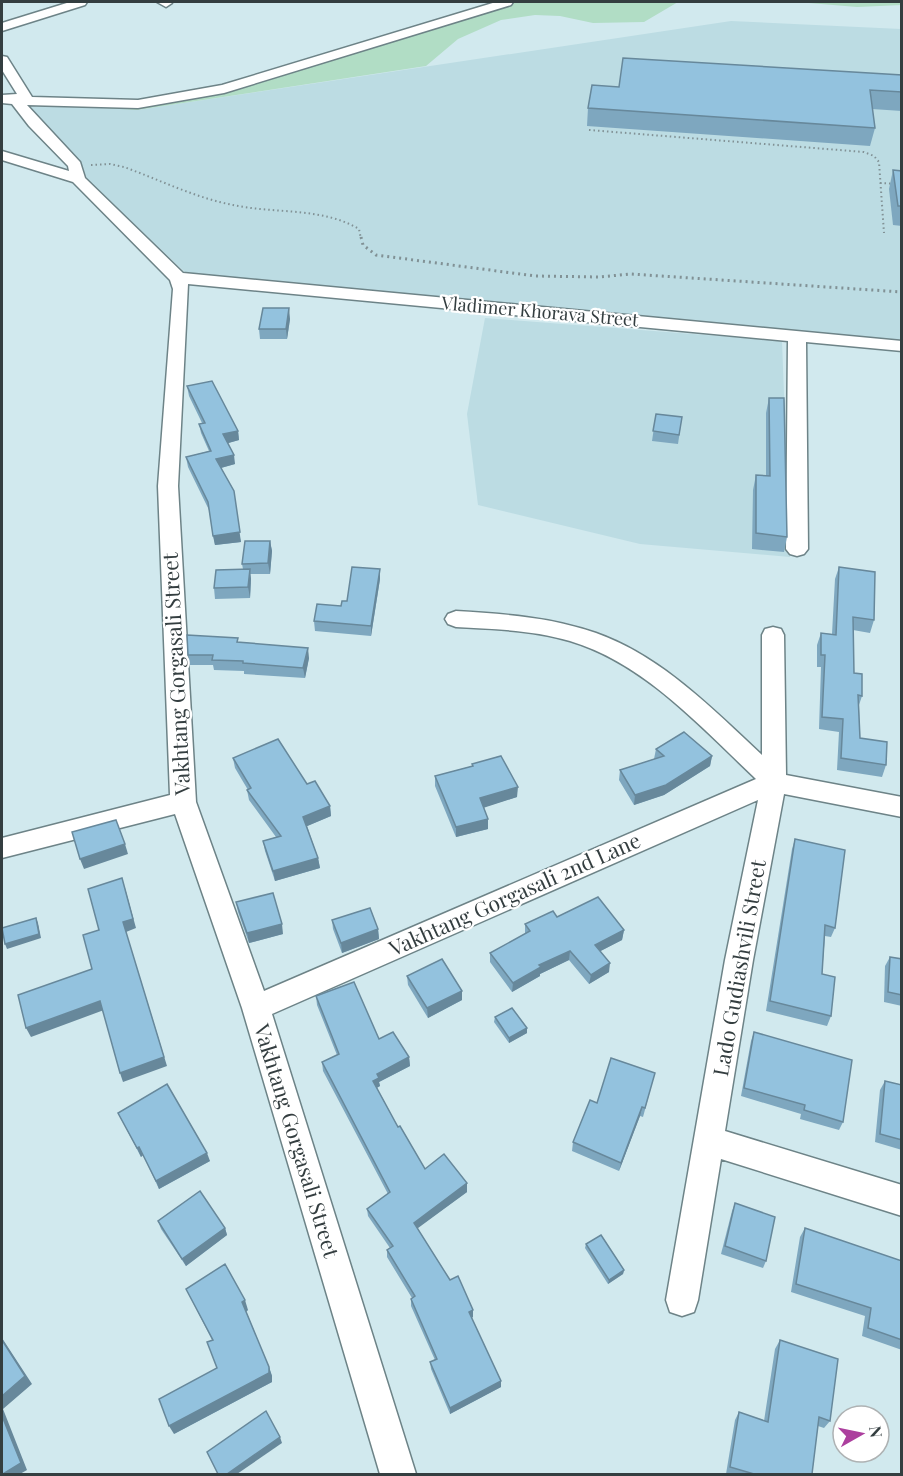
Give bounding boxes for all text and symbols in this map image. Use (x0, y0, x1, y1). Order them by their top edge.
street label: Vladimer Khorava Street (440, 290, 640, 332)
street label: Vakhtang Gorgasali Street (155, 552, 195, 797)
street label: Vakhtang Gorgasali 2nd Lane (383, 825, 644, 962)
street label: Lado Gudiashvili Street (705, 857, 771, 1078)
street label: Vakhtang Gorgasali Street (249, 1019, 347, 1261)
north arrow (831, 1404, 891, 1464)
text: N (865, 1424, 888, 1439)

